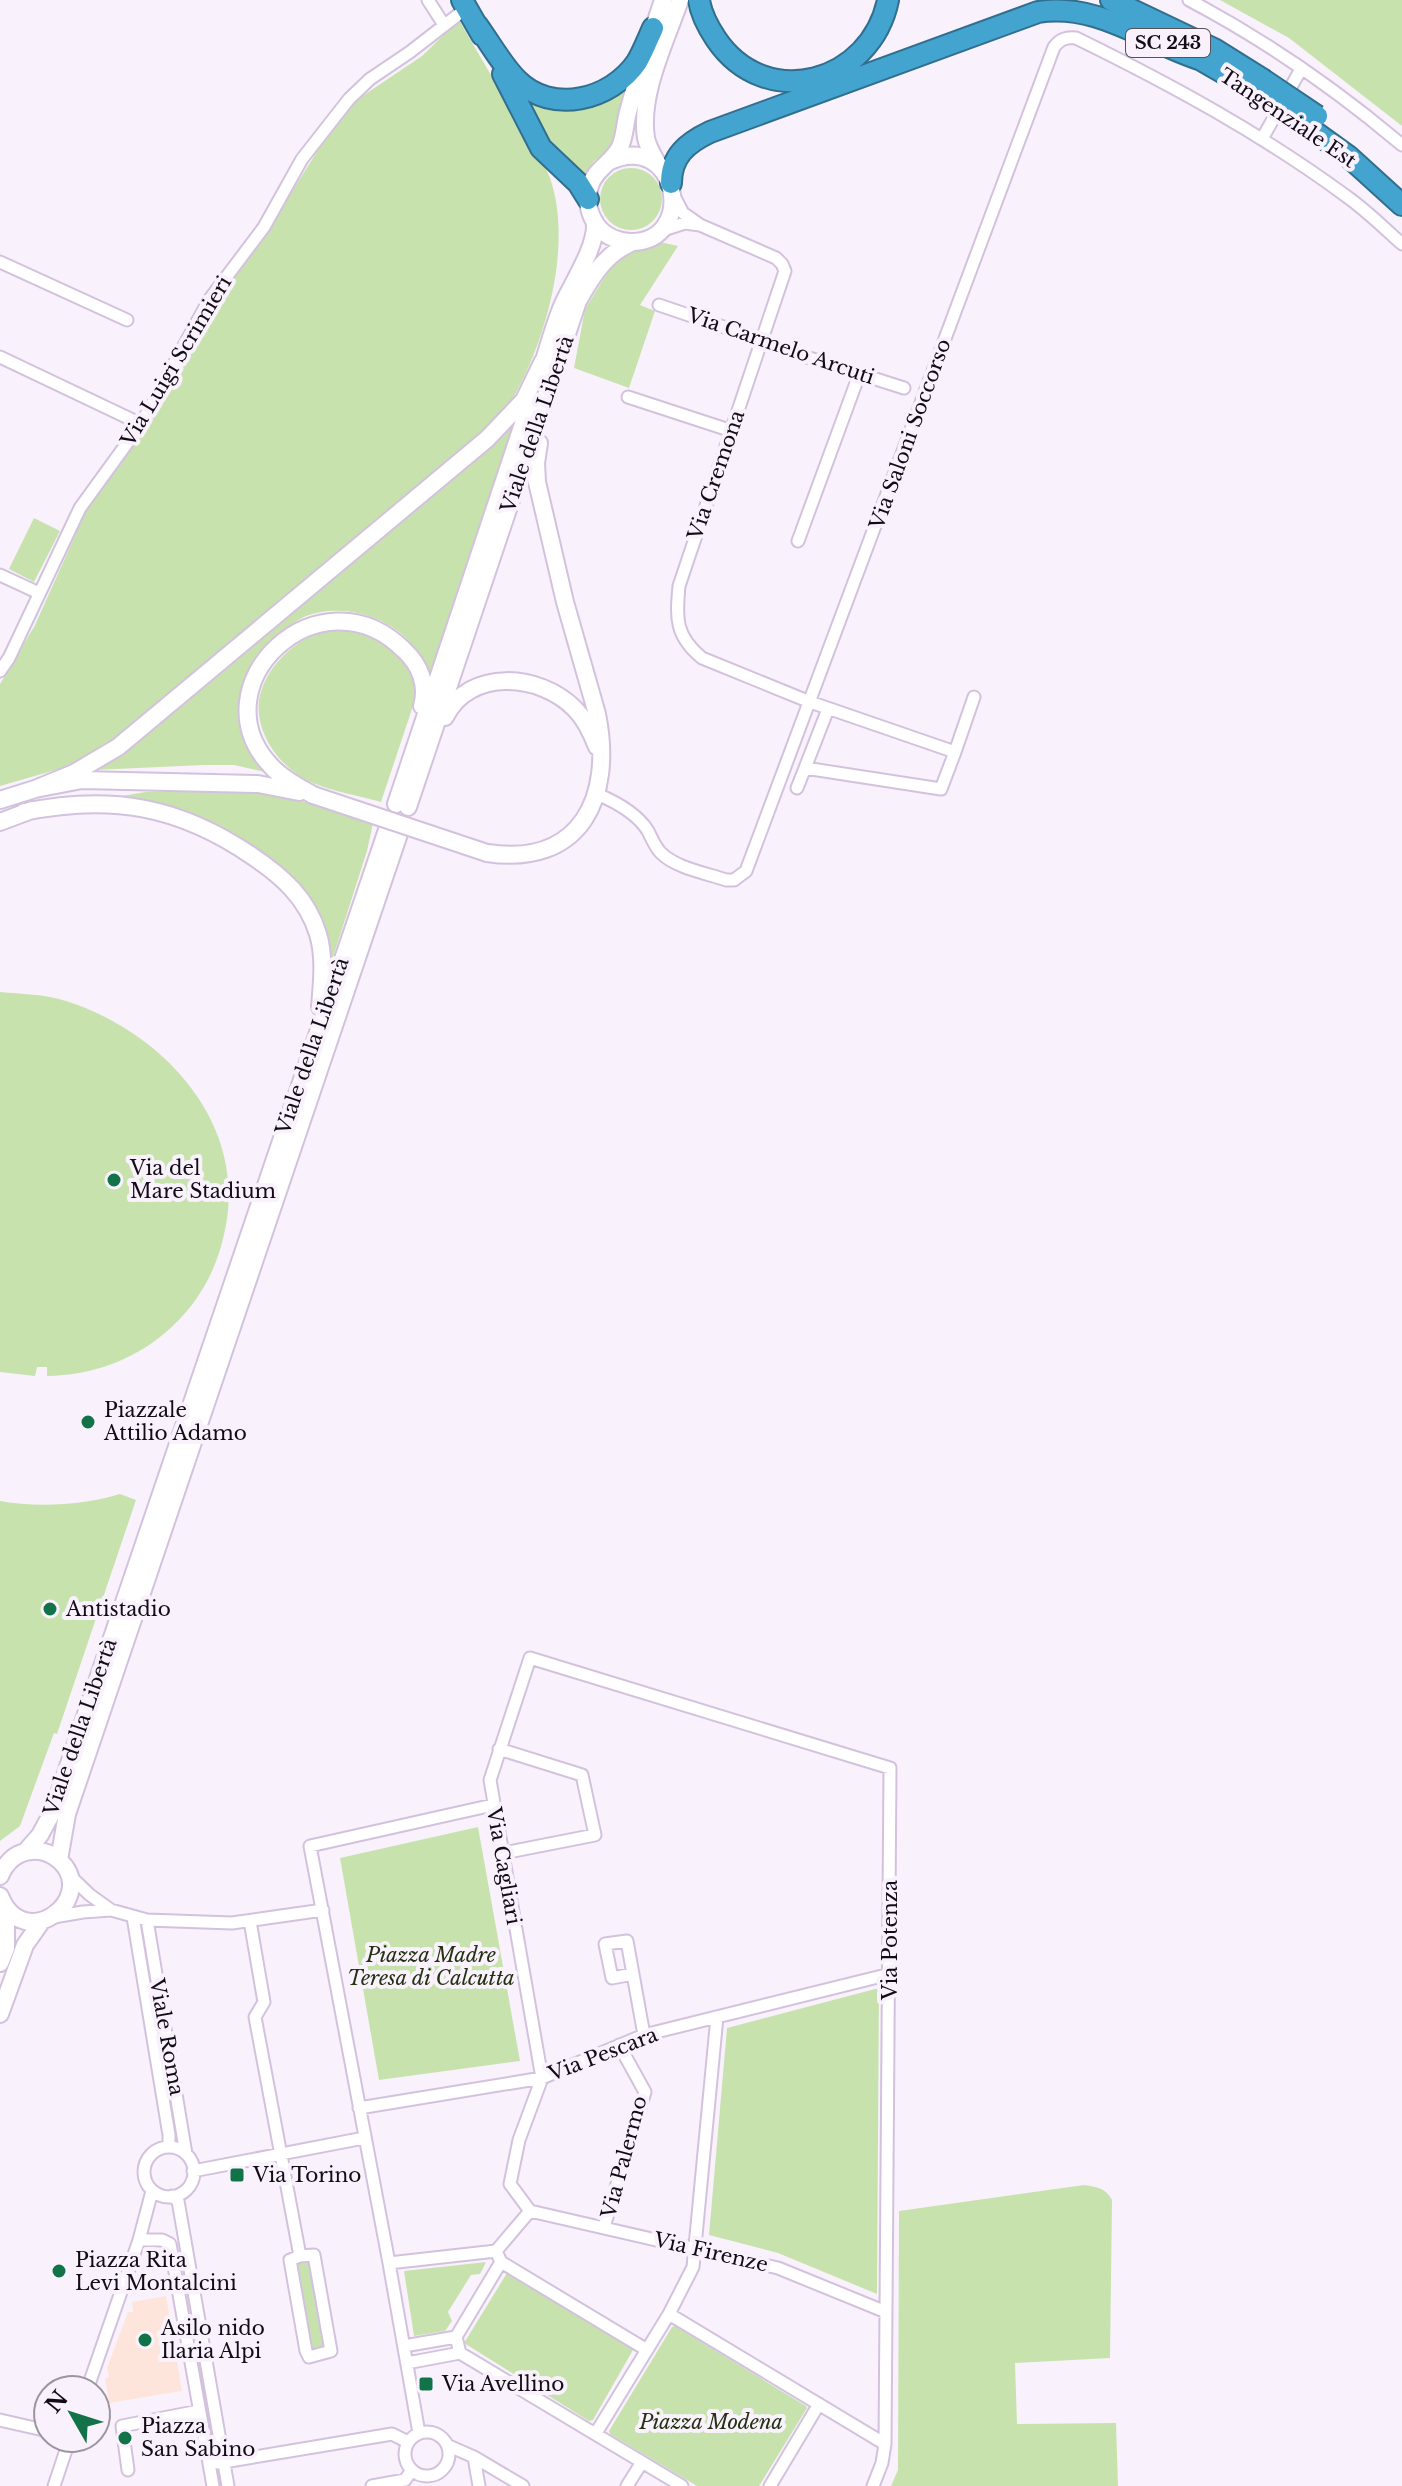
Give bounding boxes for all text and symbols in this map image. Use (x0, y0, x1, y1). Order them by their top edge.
road number: SC 243 (1126, 29, 1210, 57)
street label: Tangenziale Est (1215, 63, 1361, 173)
street label: Via Luigi Scrimieri (115, 271, 236, 451)
street label: Via Carmelo Arcuti (683, 302, 878, 389)
street label: Viale della Libertà (495, 331, 579, 517)
street label: Via Saloni Soccorso (864, 335, 956, 533)
street label: Via Cremona (682, 406, 750, 544)
street label: Viale della Libertà (270, 953, 354, 1139)
place label: Via del Mare Stadium (129, 1156, 277, 1203)
marker: Via del Mare Stadium (105, 1171, 123, 1189)
place label: Piazzale Attilio Adamo (103, 1398, 247, 1445)
marker: Piazzale Attilio Adamo (79, 1413, 97, 1431)
place label: Antistadio (65, 1597, 171, 1621)
marker: Antistadio (41, 1600, 59, 1618)
street label: Viale della Libertà (38, 1634, 122, 1820)
street label: Via Cagliari (482, 1804, 526, 1927)
street label: Via Potenza (878, 1879, 902, 2001)
park label: Piazza Madre Teresa di Calcutta (347, 1943, 515, 1990)
street label: Viale Roma (145, 1976, 189, 2098)
street label: Via Pescara (544, 2022, 662, 2086)
street label: Via Palermo (596, 2093, 652, 2222)
place label: Via Torino (252, 2163, 361, 2187)
marker: Via Torino (228, 2166, 246, 2184)
street label: Via Firenze (651, 2227, 770, 2277)
place label: Piazza Rita Levi Montalcini (75, 2248, 237, 2295)
marker: Piazza Rita Levi Montalcini (50, 2262, 68, 2280)
place label: Asilo nido Ilaria Alpi (160, 2316, 265, 2363)
marker: Asilo nido Ilaria Alpi (136, 2331, 154, 2349)
place label: Via Avellino (441, 2372, 564, 2396)
north arrow (32, 2374, 112, 2454)
marker: Via Avellino (417, 2375, 435, 2393)
text: N (40, 2385, 74, 2418)
park label: Piazza Modena (638, 2410, 783, 2434)
place label: Piazza San Sabino (141, 2414, 255, 2461)
marker: Piazza San Sabino (116, 2429, 134, 2447)

